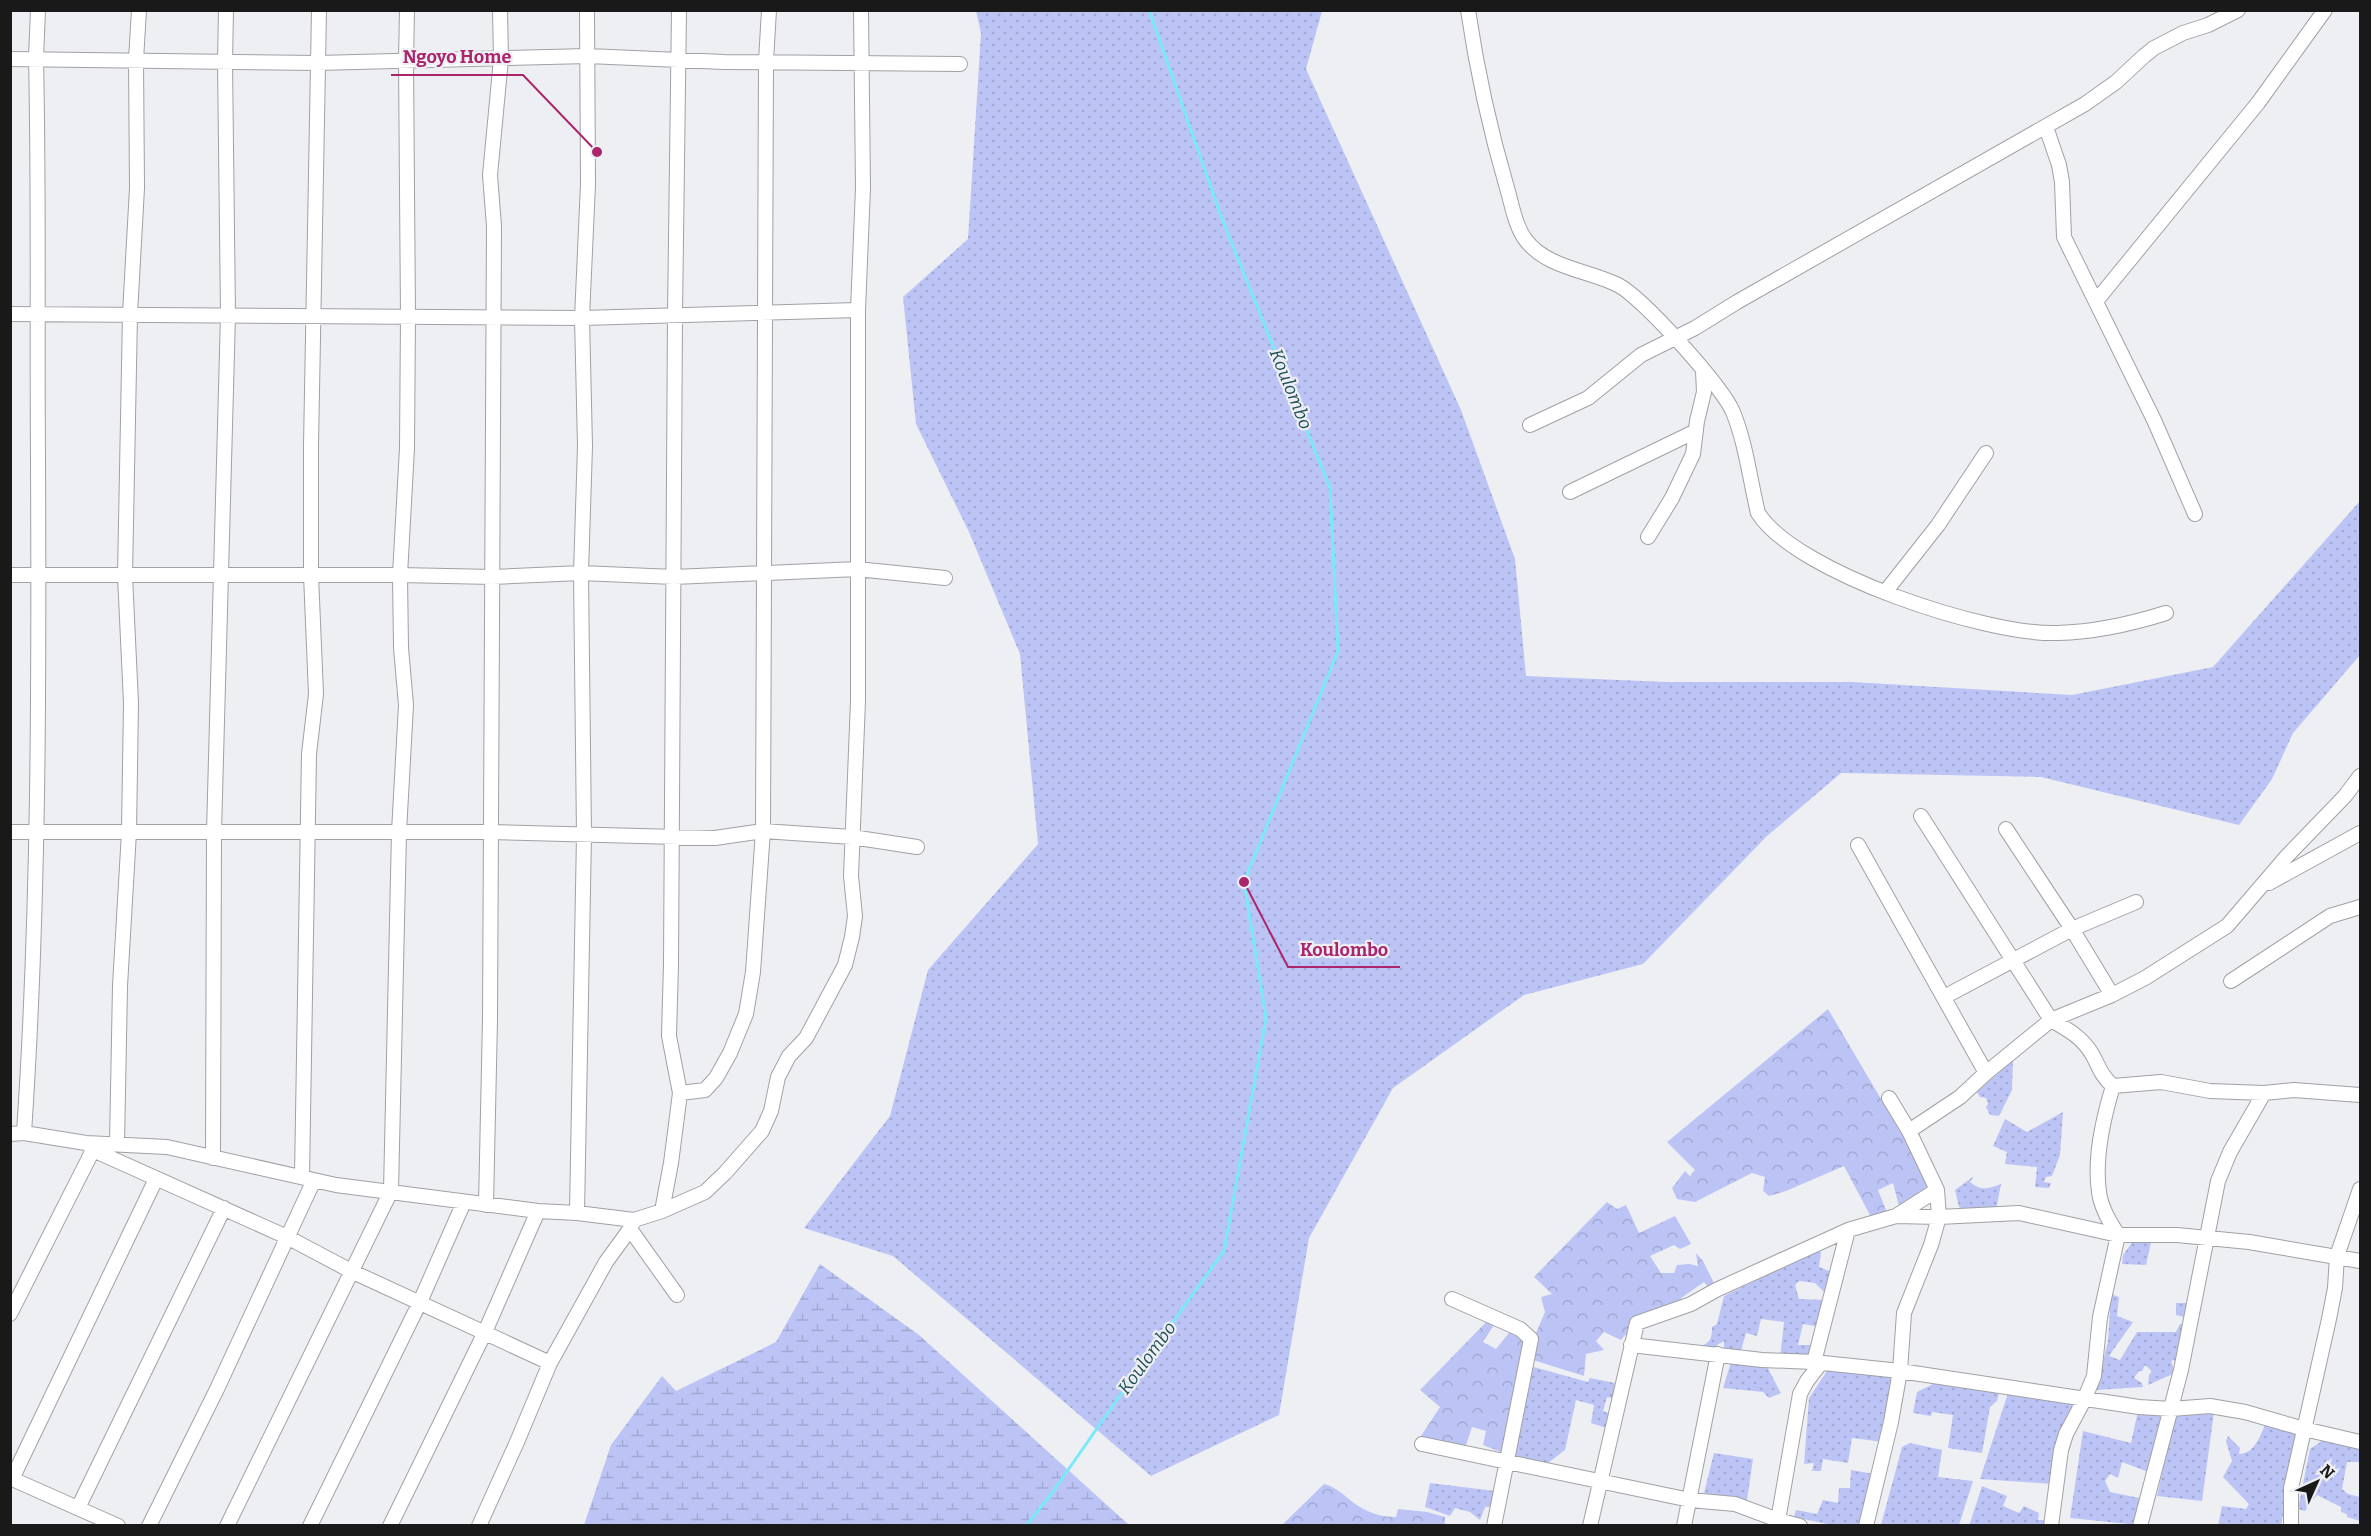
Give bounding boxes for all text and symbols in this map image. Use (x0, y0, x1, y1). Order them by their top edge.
callout: Ngoyo Home (391, 39, 523, 75)
text: Ngoyo Home (403, 46, 511, 68)
water label: Koulombo (1265, 346, 1317, 432)
callout: Koulombo (1288, 931, 1400, 967)
text: Koulombo (1300, 939, 1388, 961)
water label: Koulombo (1113, 1317, 1181, 1399)
north arrow (2287, 1452, 2347, 1512)
text: N (2316, 1461, 2338, 1483)

